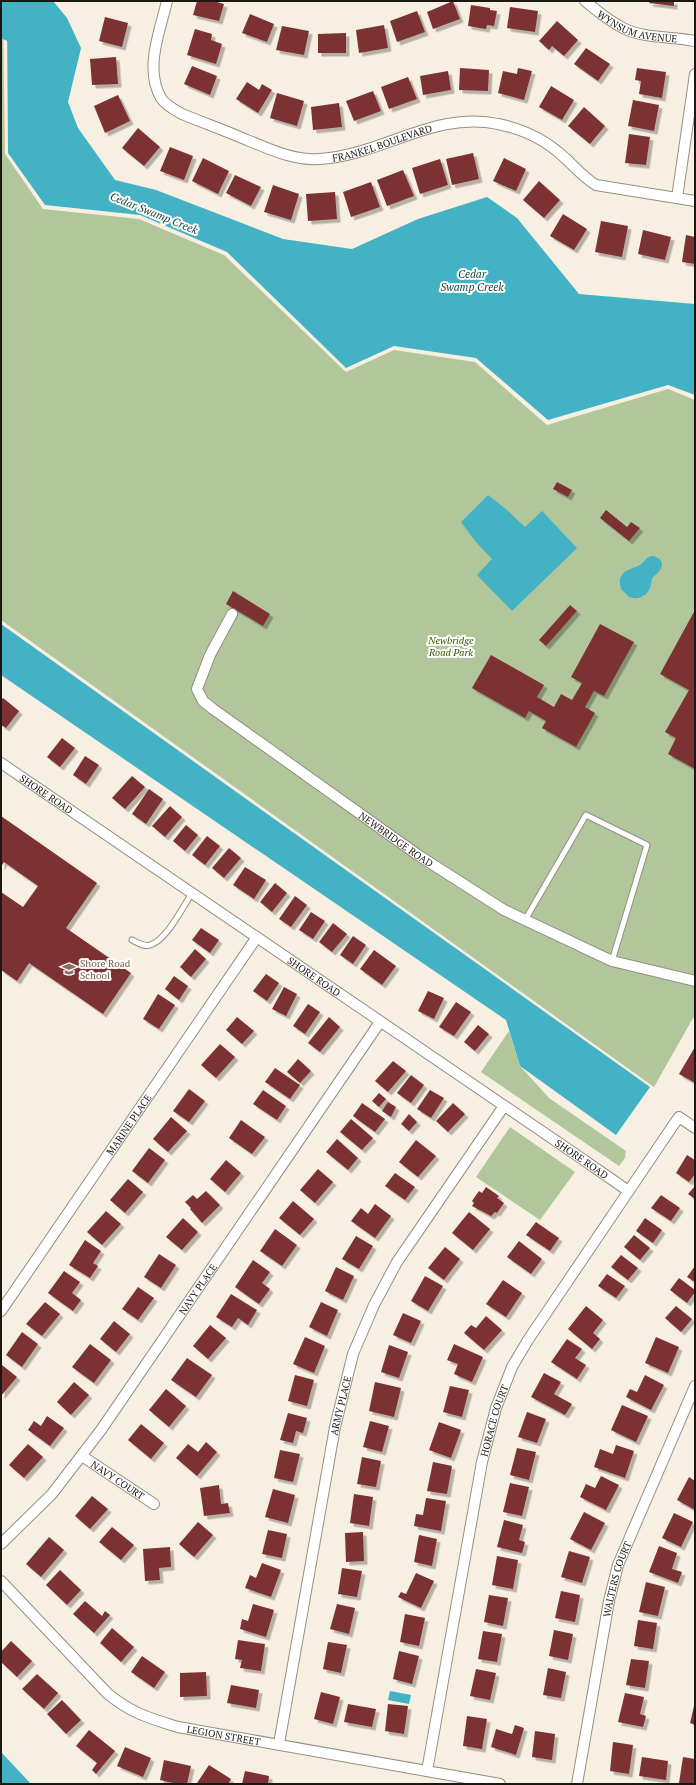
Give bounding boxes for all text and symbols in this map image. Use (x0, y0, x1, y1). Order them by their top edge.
street label: WYNSUM AVENUE (595, 7, 678, 45)
street label: FRANKEL BOULEVARD (331, 121, 434, 164)
water label: Cedar Swamp Creek (108, 189, 201, 237)
water label: Cedar Swamp Creek (440, 267, 504, 294)
park label: Newbridge Road Park (427, 634, 474, 659)
street label: SHORE ROAD (17, 771, 76, 817)
street label: NEWBRIDGE ROAD (357, 809, 436, 870)
street label: SHORE ROAD (285, 954, 343, 999)
place label: Shore Road School (80, 957, 131, 982)
school or university icon: Shore Road School (61, 961, 77, 977)
street label: MARINE PLACE (103, 1091, 154, 1157)
street label: SHORE ROAD (553, 1136, 611, 1182)
street label: NAVY PLACE (176, 1261, 220, 1317)
street label: ARMY PLACE (327, 1374, 354, 1436)
street label: HORACE COURT (477, 1383, 511, 1458)
street label: NAVY COURT (89, 1457, 147, 1502)
street label: WALTERS COURT (600, 1539, 634, 1618)
street label: LEGION STREET (186, 1722, 262, 1748)

